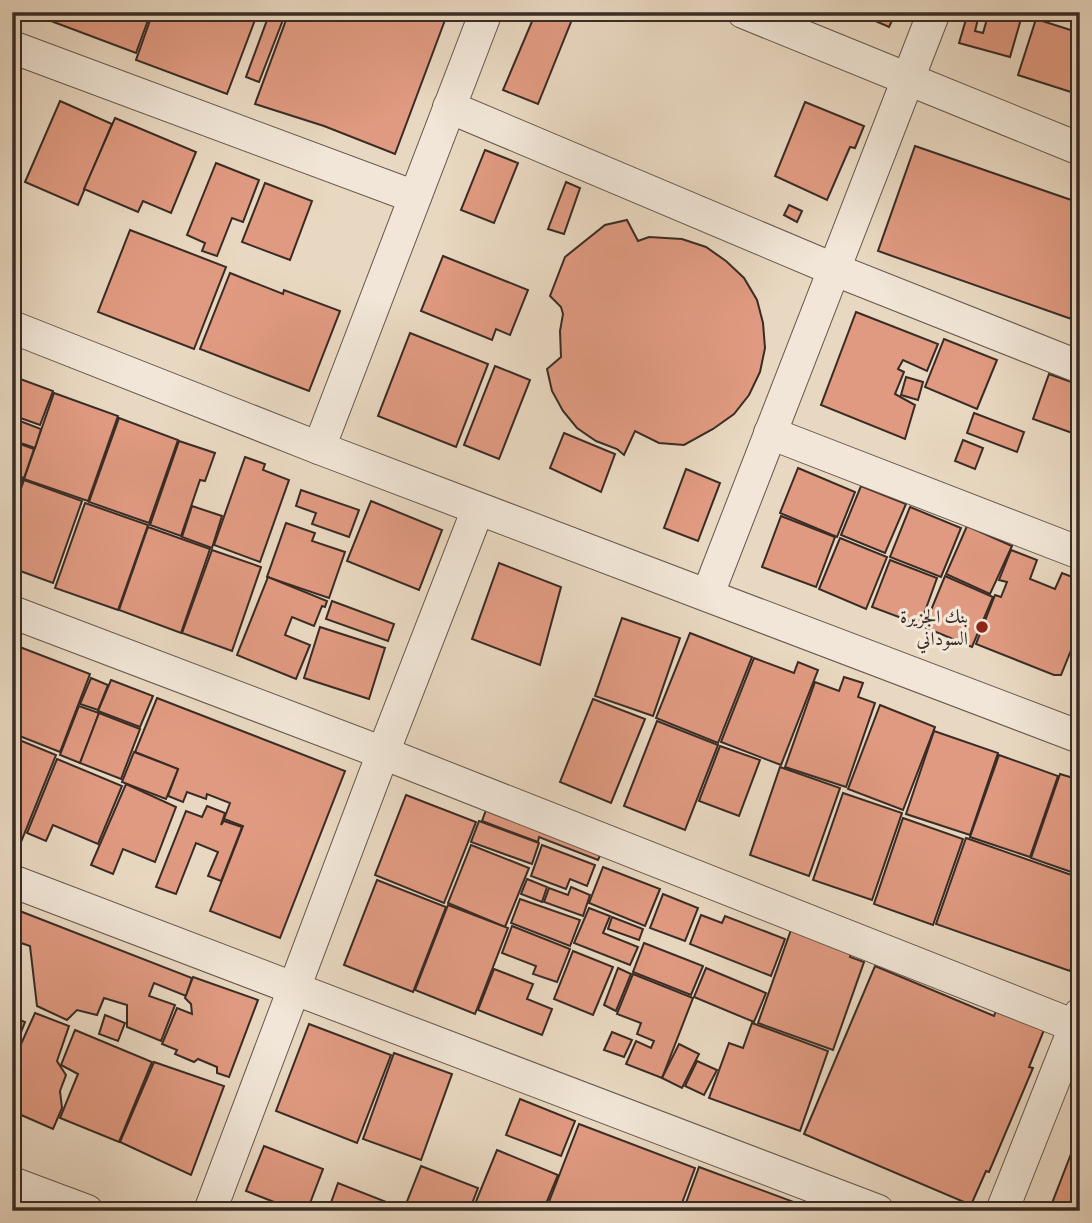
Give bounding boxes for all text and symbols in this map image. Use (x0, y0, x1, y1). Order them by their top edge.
place label: بنك الجزيرة السوداني (900, 606, 968, 654)
marker: بنك الجزيرة السوداني (974, 619, 990, 635)

